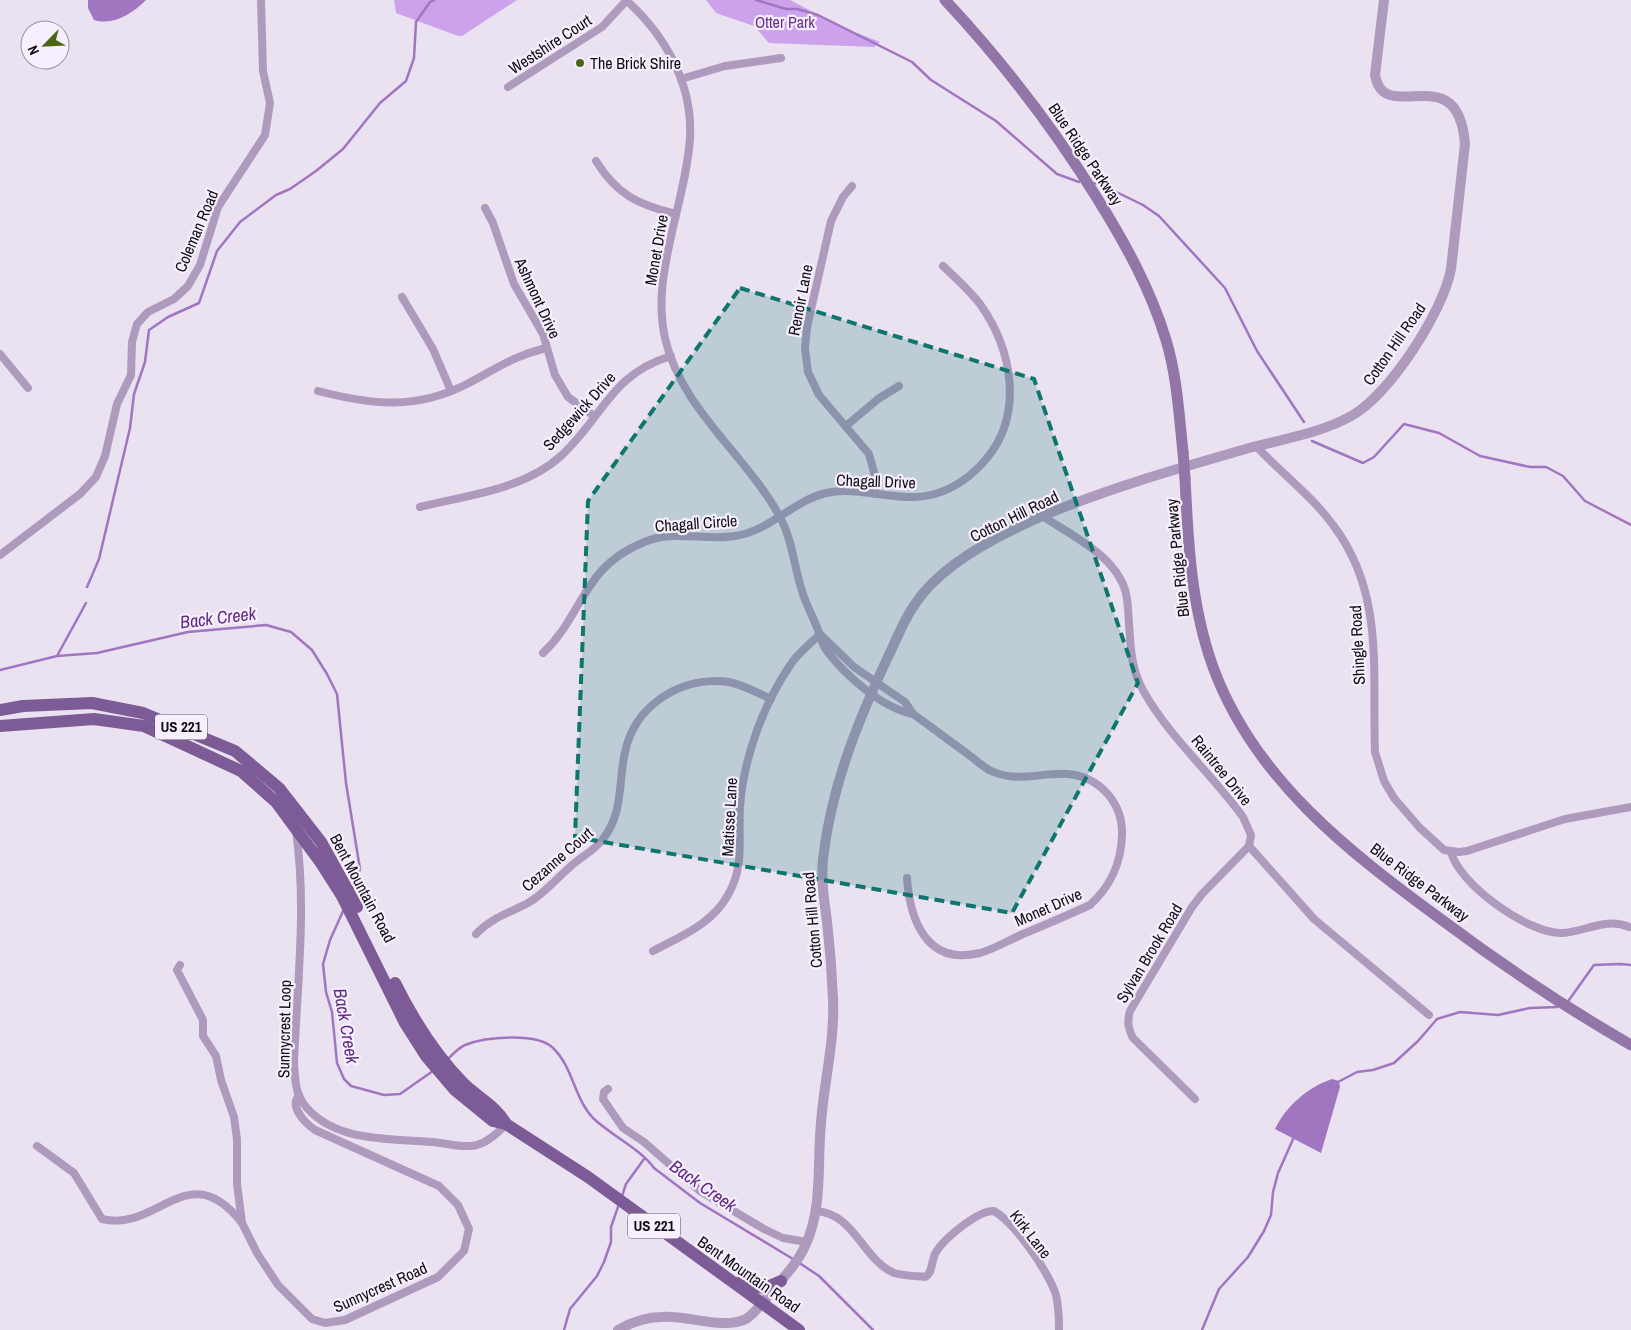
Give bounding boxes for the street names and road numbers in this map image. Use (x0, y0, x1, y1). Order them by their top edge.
street label: Westshire Court (504, 9, 596, 79)
street label: Blue Ridge Parkway (1044, 99, 1129, 210)
street label: Coleman Road (169, 186, 223, 276)
street label: Monet Drive (639, 213, 673, 287)
street label: Ashmont Drive (509, 253, 566, 342)
street label: Renoir Lane (782, 262, 818, 338)
street label: Cotton Hill Road (1357, 298, 1431, 390)
street label: Sedgewick Drive (538, 367, 620, 455)
street label: Chagall Drive (836, 469, 916, 493)
street label: Cotton Hill Road (966, 485, 1062, 547)
street label: Blue Ridge Parkway (1160, 497, 1194, 618)
street label: Chagall Circle (654, 509, 738, 537)
street label: Shingle Road (1344, 605, 1370, 685)
road number: US 221 (155, 714, 207, 740)
street label: Raintree Drive (1187, 730, 1257, 810)
street label: Matisse Lane (716, 777, 742, 857)
street label: Cezanne Court (516, 822, 598, 896)
street label: Bent Mountain Road (325, 830, 401, 946)
street label: Blue Ridge Parkway (1366, 837, 1474, 927)
street label: Cotton Hill Road (797, 871, 827, 969)
street label: Monet Drive (1011, 882, 1085, 932)
street label: Sylvan Brook Road (1111, 899, 1187, 1007)
street label: Sunnycrest Loop (272, 980, 296, 1078)
street label: Kirk Lane (1005, 1205, 1057, 1263)
road number: US 221 (628, 1214, 680, 1238)
street label: Bent Mountain Road (693, 1230, 805, 1318)
street label: Sunnycrest Road (330, 1256, 430, 1318)

